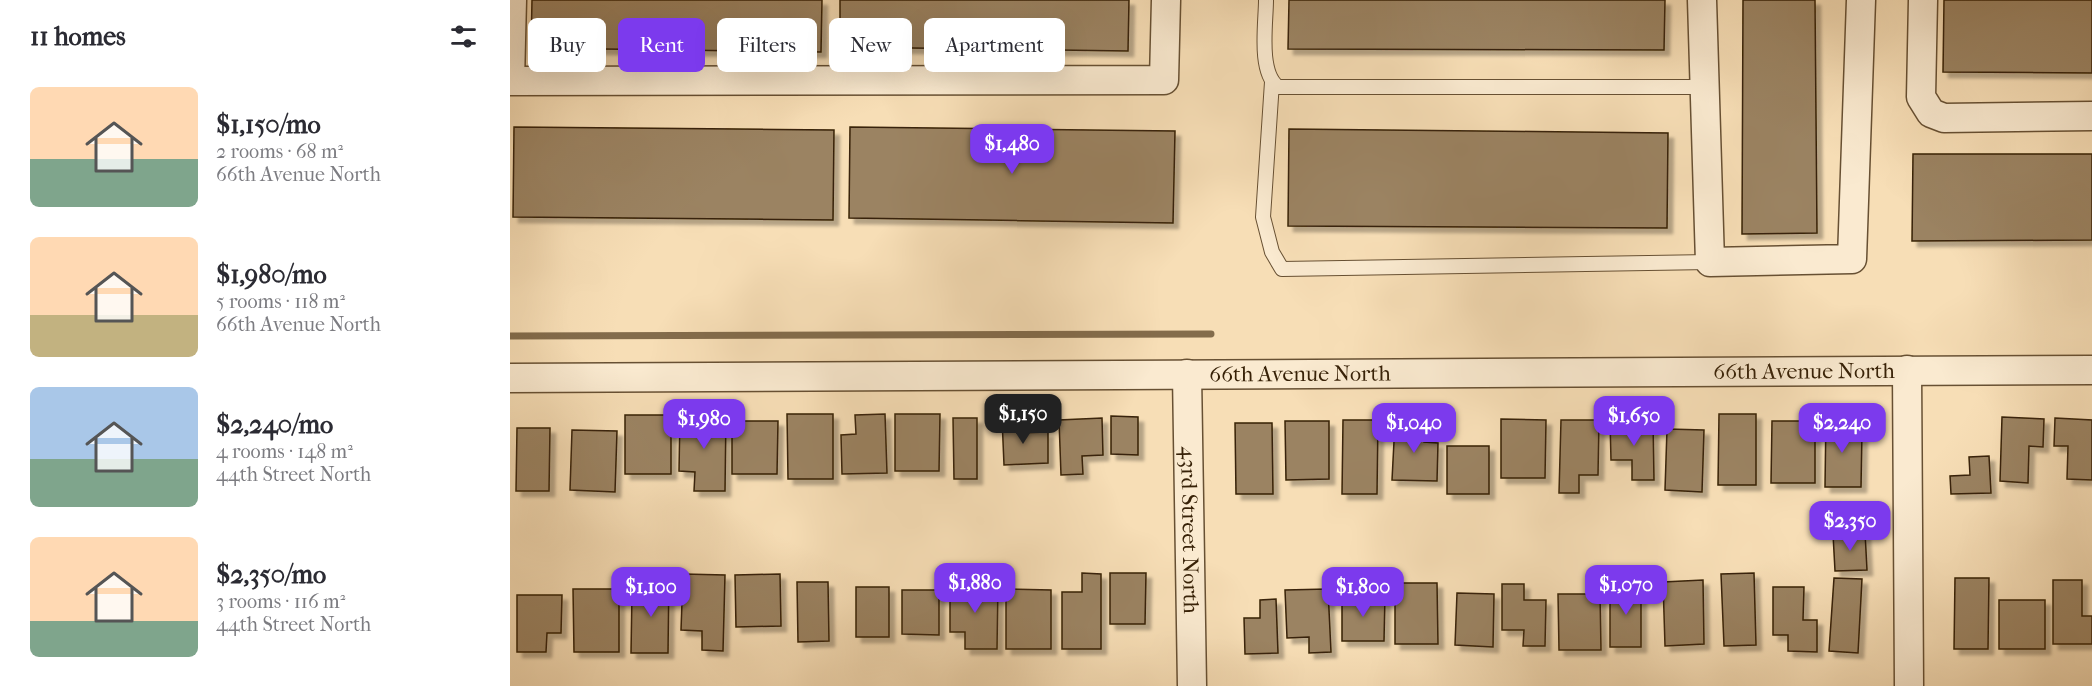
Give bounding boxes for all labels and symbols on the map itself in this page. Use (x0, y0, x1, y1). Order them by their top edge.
pin: $1,480 (963, 124, 1061, 175)
street label: 66th Avenue North (1713, 358, 1895, 385)
street label: 66th Avenue North (1209, 361, 1391, 387)
pin: $1,150 (974, 394, 1072, 445)
pin: $1,650 (1585, 396, 1683, 447)
pin: $1,980 (655, 399, 753, 450)
pin: $1,040 (1365, 403, 1463, 454)
pin: $2,240 (1793, 403, 1891, 454)
street label: 43rd Street North (1175, 446, 1204, 615)
pin: $2,350 (1801, 501, 1899, 552)
pin: $1,880 (926, 563, 1024, 614)
pin: $1,070 (1577, 565, 1675, 616)
pin: $1,100 (602, 567, 700, 618)
pin: $1,800 (1314, 567, 1412, 618)

